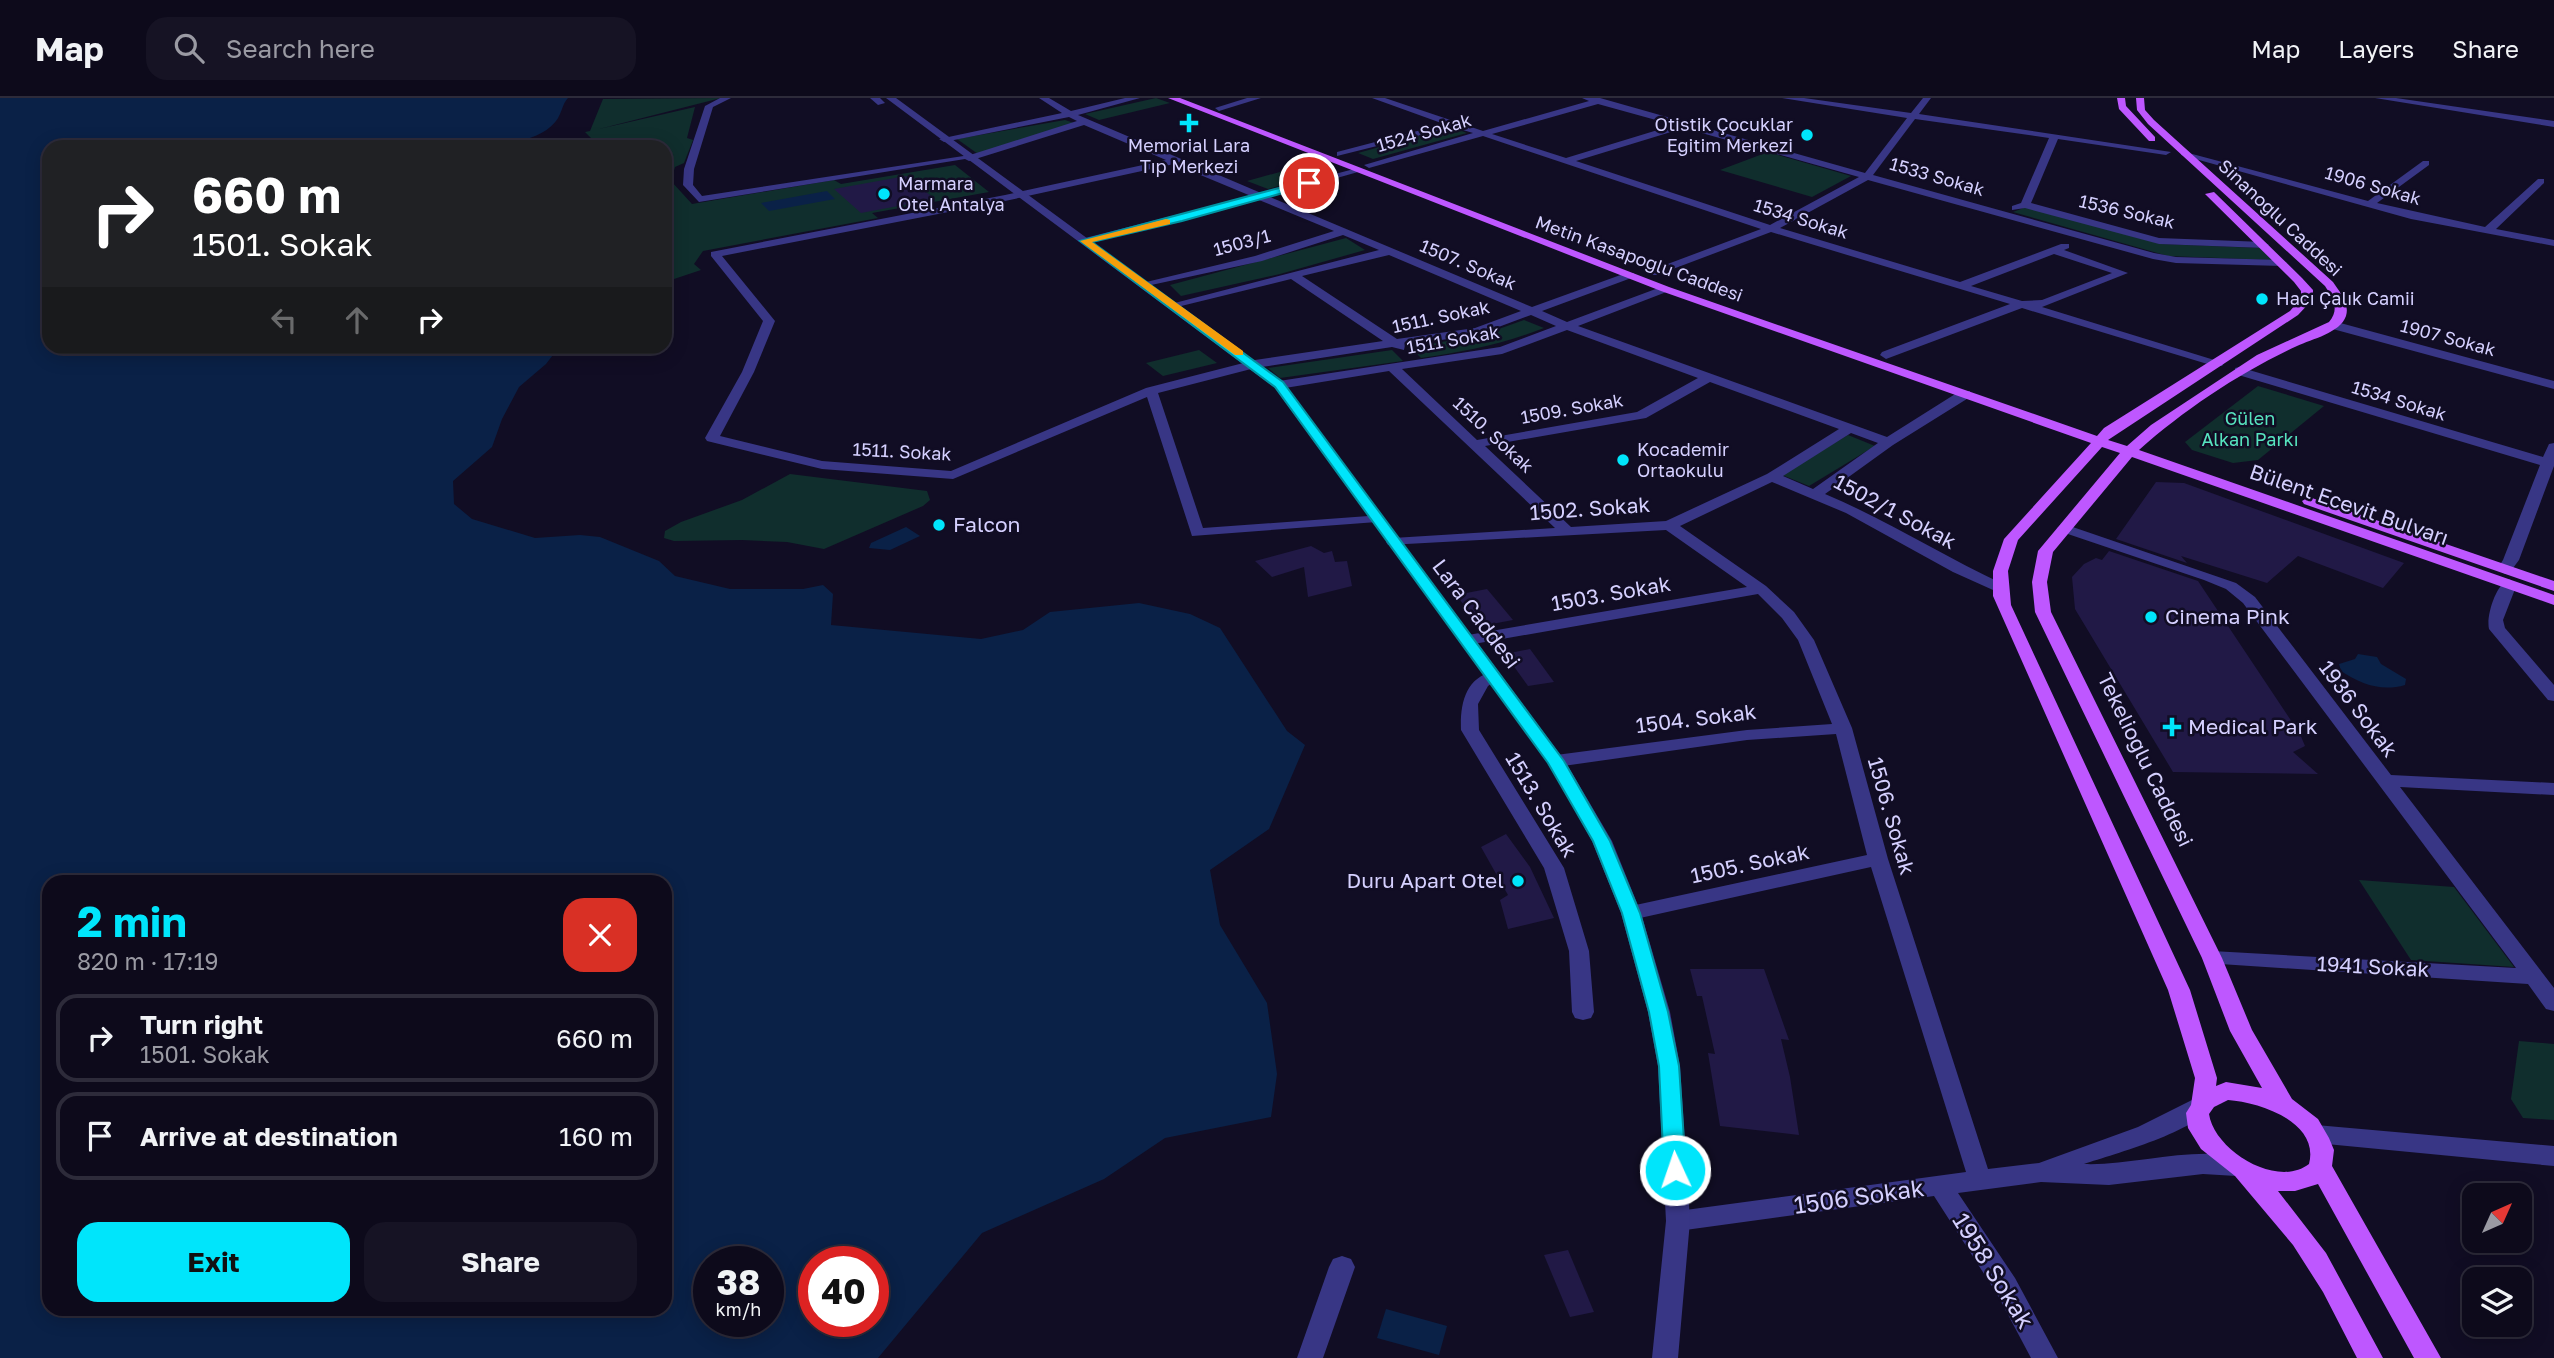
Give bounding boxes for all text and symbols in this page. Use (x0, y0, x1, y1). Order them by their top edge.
search box (146, 17, 636, 80)
text: Map (35, 29, 104, 68)
icon: search (170, 29, 208, 67)
text: Search here (226, 33, 375, 64)
text: Map (2251, 34, 2300, 63)
text: Layers (2338, 34, 2414, 63)
text: Share (2452, 34, 2519, 63)
street label: 1524 Sokak (1374, 108, 1474, 156)
marker: Memorial Lara Tıp Merkezi (1179, 113, 1199, 133)
place label: Otistik Çocuklar Eğitim Merkezi (1655, 113, 1793, 156)
marker: Otistik Çocuklar Eğitim Merkezi (1799, 127, 1815, 143)
place label: Memorial Lara Tıp Merkezi (1128, 134, 1250, 177)
street label: 1533 Sokak (1887, 152, 1987, 200)
pin (1279, 153, 1339, 213)
street label: Si̇nanoğlu Caddesi (2214, 154, 2347, 280)
street label: 1906 Sokak (2323, 161, 2424, 209)
icon: arrive (1290, 164, 1328, 202)
text: 660 m (192, 165, 341, 224)
icon: right (77, 168, 168, 259)
place label: Marmara Otel Antalya (898, 172, 1005, 215)
marker: Marmara Otel Antalya (876, 186, 892, 202)
street label: 1536 Sokak (2077, 189, 2177, 233)
street label: 1534 Sokak (1751, 193, 1851, 243)
street label: Metin Kasapoğlu Caddesi (1533, 210, 1746, 306)
street label: 1503/1 (1211, 224, 1273, 260)
text: 1501. Sokak (192, 225, 373, 263)
street label: 1507. Sokak (1417, 234, 1520, 294)
place label: Hacı Çalık Camii (2276, 287, 2415, 309)
marker: Hacı Çalık Camii (2254, 291, 2270, 307)
street label: 1511. Sokak (1390, 295, 1492, 337)
icon: left (265, 301, 303, 339)
icon: ahead (338, 301, 376, 339)
icon: right (411, 301, 449, 339)
street label: 1907 Sokak (2398, 314, 2498, 360)
street label: 1511 Sokak (1405, 320, 1501, 358)
street label: 1534 Sokak (2349, 375, 2449, 425)
street label: 1509. Sokak (1519, 388, 1625, 428)
street label: 1510. Sokak (1449, 392, 1538, 477)
park label: Gülen Alkan Parkı (2202, 407, 2298, 450)
street label: 1511. Sokak (852, 437, 952, 465)
place label: Kocademir Ortaokulu (1637, 438, 1729, 481)
marker: Kocademir Ortaokulu (1615, 452, 1631, 468)
street label: Bülent Ecevit Bulvarı (2246, 458, 2452, 550)
street label: 1502/1 Sokak (1830, 468, 1961, 554)
street label: 1502. Sokak (1529, 491, 1651, 525)
place label: Falcon (953, 511, 1020, 537)
marker: Falcon (931, 517, 947, 533)
street label: Lara Caddesi (1427, 554, 1526, 673)
street label: 1503. Sokak (1549, 570, 1673, 616)
place label: Cinema Pink (2165, 603, 2290, 629)
marker: Cinema Pink (2143, 609, 2159, 625)
street label: 1936 Sokak (2314, 655, 2404, 762)
street label: Tekelioglu Caddesi (2092, 668, 2199, 851)
street label: 1504. Sokak (1634, 698, 1758, 738)
place label: Medical Park (2188, 713, 2318, 739)
marker: Medical Park (2162, 717, 2182, 737)
street label: 1513. Sokak (1500, 747, 1583, 862)
street label: 1506. Sokak (1863, 754, 1921, 878)
street label: 1505. Sokak (1688, 838, 1812, 888)
place label: Duru Apart Otel (1347, 867, 1504, 893)
marker: Duru Apart Otel (1510, 873, 1526, 889)
text: 2 min (77, 896, 187, 946)
button: close (563, 898, 637, 972)
text: 820 m · 17:19 (77, 947, 218, 975)
street label: 1941 Sokak (2316, 950, 2430, 982)
text: Turn right (140, 1009, 263, 1040)
icon: right (81, 1019, 119, 1057)
text: 660 m (556, 1023, 633, 1054)
text: 1501. Sokak (140, 1040, 270, 1068)
icon: arrive (81, 1117, 119, 1155)
text: Arrive at destination (140, 1121, 398, 1152)
text: 160 m (559, 1121, 633, 1152)
position arrow (1638, 1133, 1712, 1207)
street label: 1506 Sokak (1792, 1172, 1926, 1219)
north arrow (2462, 1183, 2532, 1253)
map controls (2462, 1183, 2532, 1337)
street label: 1958 Sokak (1947, 1207, 2041, 1333)
button: Exit (77, 1222, 350, 1302)
button: Share (364, 1222, 637, 1302)
speed limit sign: 40 (798, 1246, 889, 1337)
text: 38 (717, 1261, 760, 1303)
button: layers (2462, 1267, 2532, 1337)
text: km/h (716, 1298, 761, 1320)

